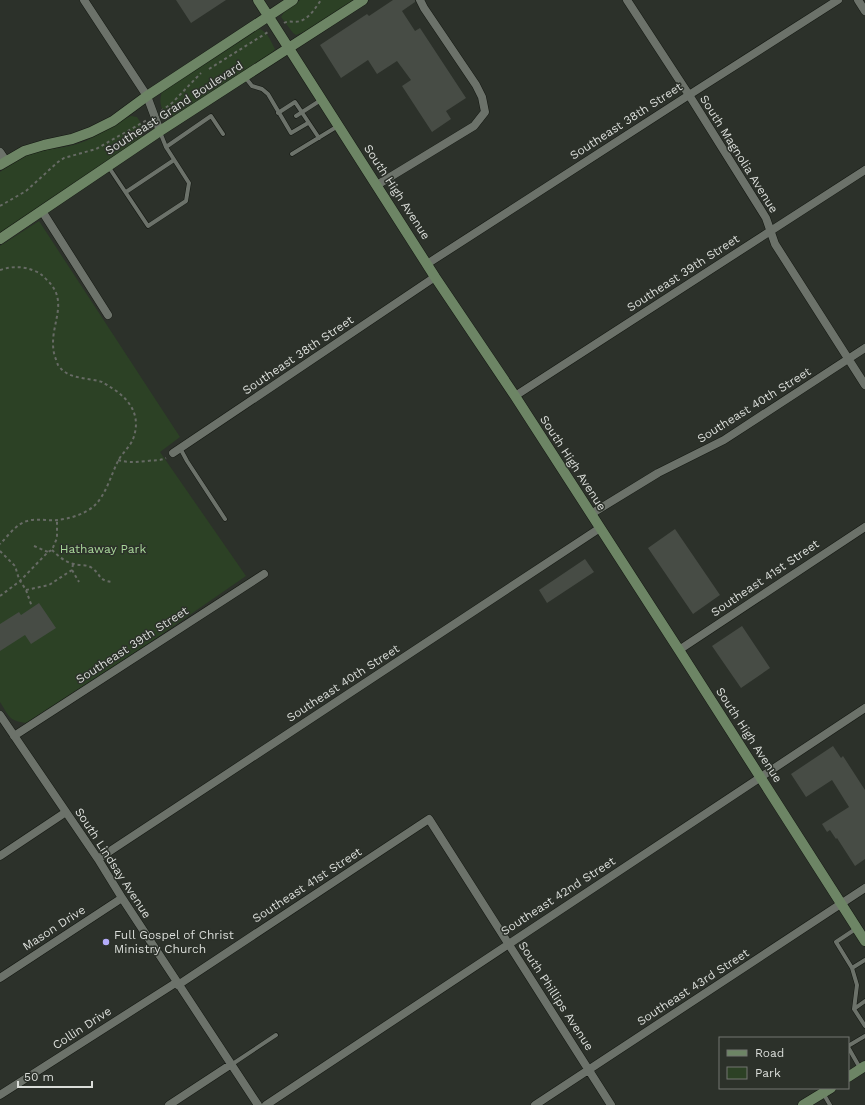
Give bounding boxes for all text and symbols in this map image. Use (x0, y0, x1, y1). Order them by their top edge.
street label: Southeast Grand Boulevard (103, 58, 245, 158)
street label: Southeast 38th Street (567, 79, 685, 163)
street label: South Magnolia Avenue (697, 93, 781, 216)
street label: South High Avenue (361, 142, 433, 242)
street label: Southeast 39th Street (624, 231, 742, 315)
street label: Southeast 38th Street (240, 313, 356, 397)
street label: Southeast 40th Street (695, 364, 813, 446)
street label: South High Avenue (537, 413, 609, 513)
street label: Southeast 41st Street (708, 537, 822, 619)
park label: Hathaway Park (60, 542, 146, 556)
street label: Southeast 39th Street (73, 603, 191, 687)
street label: Southeast 40th Street (284, 641, 402, 725)
street label: South High Avenue (713, 685, 785, 785)
street label: South Lindsay Avenue (72, 805, 154, 921)
street label: Southeast 41st Street (250, 844, 364, 926)
street label: Southeast 42nd Street (498, 854, 618, 938)
street label: Mason Drive (20, 903, 88, 953)
place label: Full Gospel of Christ Ministry Church (114, 928, 234, 956)
marker: Full Gospel of Christ Ministry Church (101, 937, 111, 947)
street label: South Phillips Avenue (515, 939, 597, 1053)
street label: Southeast 43rd Street (634, 946, 752, 1028)
street label: Collin Drive (50, 1004, 114, 1052)
legend (719, 1037, 849, 1089)
text: Road (755, 1046, 784, 1060)
scale bar (18, 1063, 92, 1089)
text: Park (755, 1066, 781, 1080)
text: 50 m (24, 1070, 54, 1084)

